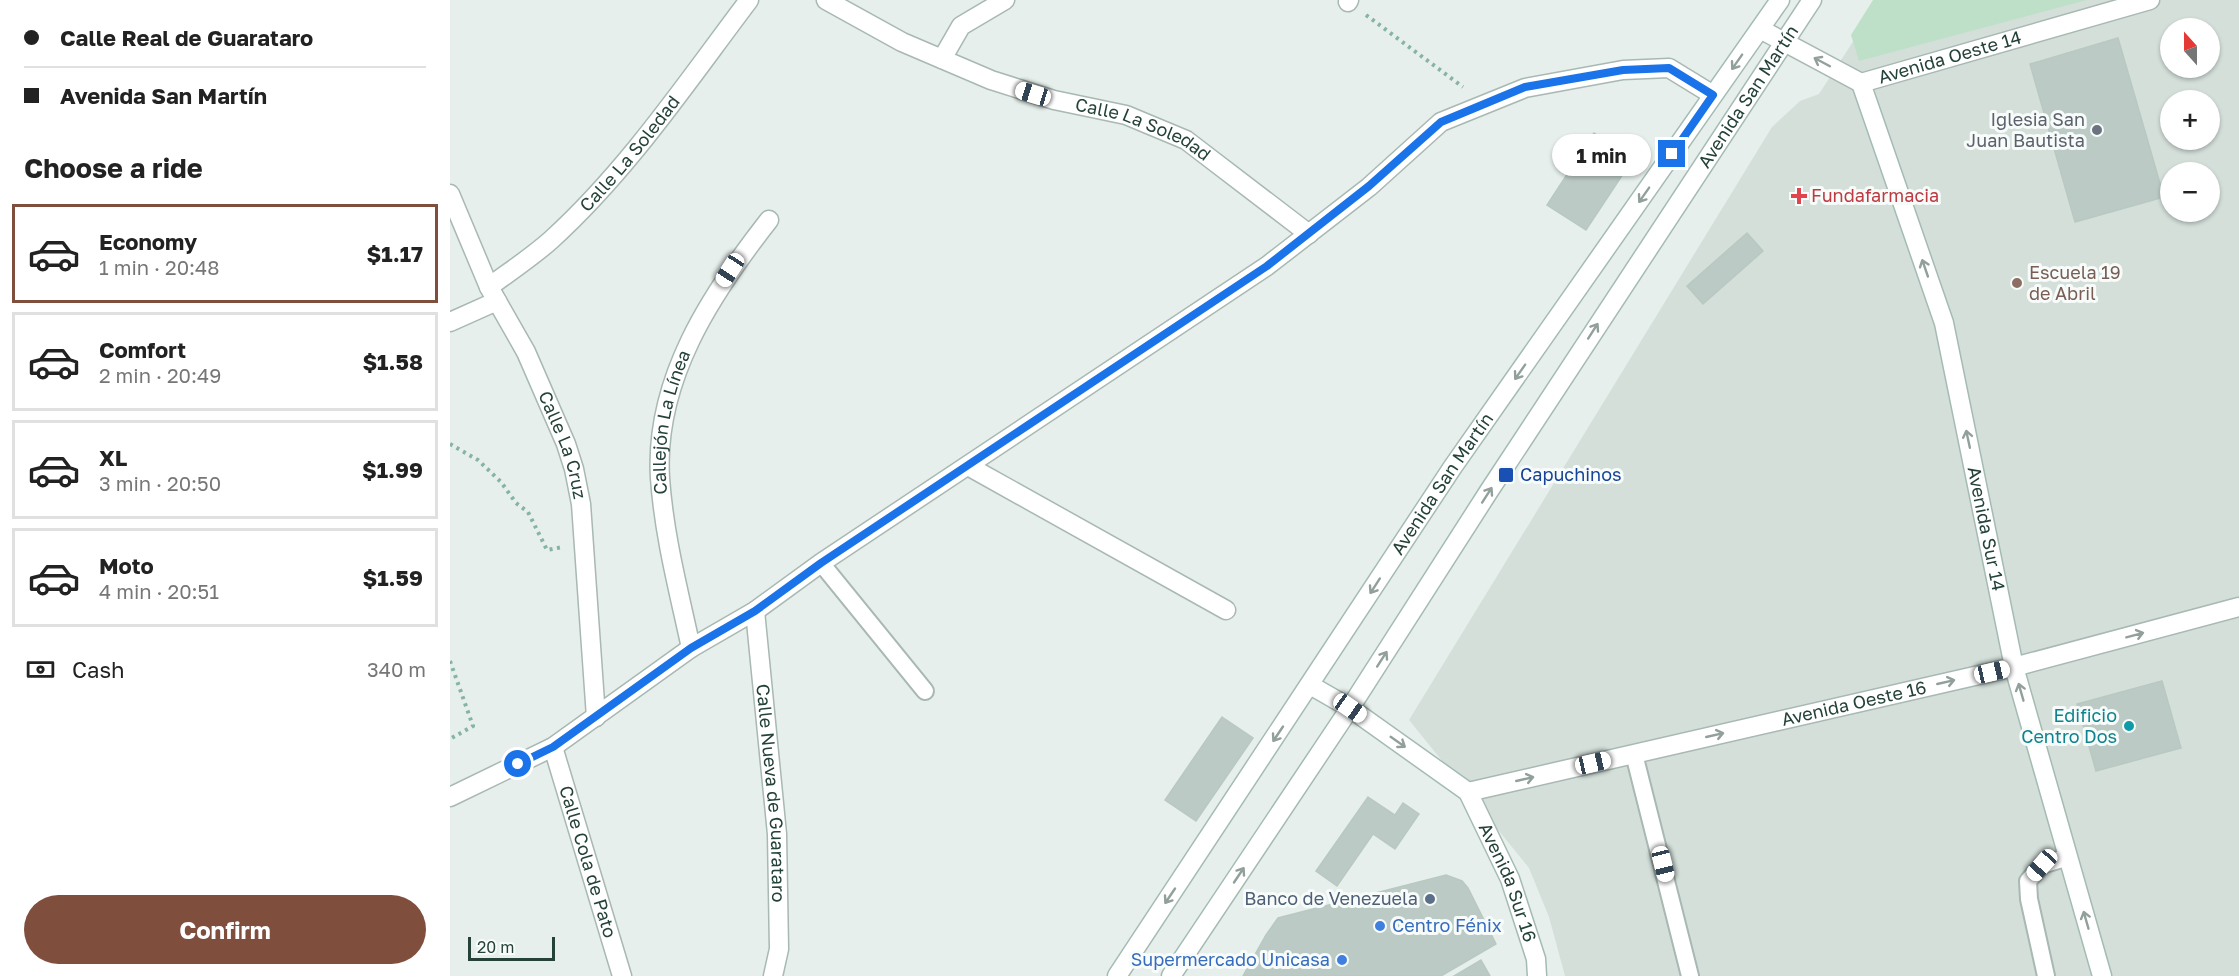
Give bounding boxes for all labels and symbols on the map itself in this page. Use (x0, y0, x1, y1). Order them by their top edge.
north arrow (2160, 18, 2220, 78)
street label: Avenida San Martín (1693, 21, 1802, 172)
street label: Avenida Oeste 14 (1875, 26, 2024, 88)
one-way arrow (1731, 54, 1743, 70)
one-way arrow (1813, 56, 1831, 67)
car (1013, 80, 1053, 108)
street label: Calle La Soledad (575, 91, 684, 216)
street label: Calle La Soledad (1074, 93, 1216, 165)
place label: Iglesia San Juan Bautista (1966, 108, 2085, 151)
marker: Iglesia San Juan Bautista (2090, 123, 2104, 137)
callout: 1 min (1552, 133, 1651, 175)
route end (1658, 140, 1685, 167)
place label: Fundafarmacia (1811, 184, 1939, 206)
one-way arrow (1638, 186, 1650, 202)
marker: Fundafarmacia (1792, 189, 1806, 203)
car (713, 250, 747, 290)
one-way arrow (1918, 259, 1929, 278)
place label: Escuela 19 de Abril (2029, 261, 2121, 304)
marker: Escuela 19 de Abril (2010, 276, 2024, 290)
one-way arrow (1587, 324, 1599, 340)
street label: Callejón La Línea (648, 346, 695, 496)
one-way arrow (1513, 363, 1526, 379)
street label: Calle La Cruz (534, 387, 592, 501)
street label: Avenida San Martín (1386, 408, 1497, 558)
one-way arrow (1962, 430, 1973, 450)
place label: Capuchinos (1520, 463, 1621, 485)
street label: Avenida Sur 14 (1963, 464, 2010, 593)
marker: Capuchinos (1497, 466, 1515, 484)
one-way arrow (1481, 487, 1493, 504)
one-way arrow (1369, 577, 1381, 593)
one-way arrow (2126, 628, 2145, 640)
one-way arrow (1376, 651, 1388, 668)
car (1972, 659, 2012, 685)
street label: Avenida Oeste 16 (1779, 675, 1928, 730)
one-way arrow (1936, 676, 1956, 687)
street label: Calle Nueva de Guarataro (752, 683, 790, 903)
one-way arrow (2015, 683, 2026, 702)
car (1330, 690, 1370, 726)
place label: Edificio Centro Dos (2021, 704, 2117, 747)
marker: Edificio Centro Dos (2122, 719, 2136, 733)
one-way arrow (1272, 725, 1284, 741)
one-way arrow (1706, 729, 1725, 741)
one-way arrow (1389, 736, 1406, 748)
route start (504, 750, 531, 777)
car (1573, 750, 1613, 776)
one-way arrow (1516, 772, 1535, 784)
street label: Calle Cola de Pato (555, 783, 622, 940)
street label: Avenida Sur 16 (1475, 819, 1542, 944)
car (1650, 844, 1676, 884)
car (2023, 846, 2061, 884)
one-way arrow (1233, 867, 1245, 884)
one-way arrow (1164, 887, 1176, 904)
place label: Banco de Venezuela (1244, 887, 1418, 909)
marker: Banco de Venezuela (1423, 892, 1437, 906)
one-way arrow (2080, 911, 2091, 930)
place label: Centro Fénix (1392, 914, 1502, 936)
marker: Centro Fénix (1373, 919, 1387, 933)
scale bar (468, 934, 555, 962)
place label: Supermercado Unicasa (1131, 948, 1330, 970)
marker: Supermercado Unicasa (1335, 953, 1349, 967)

